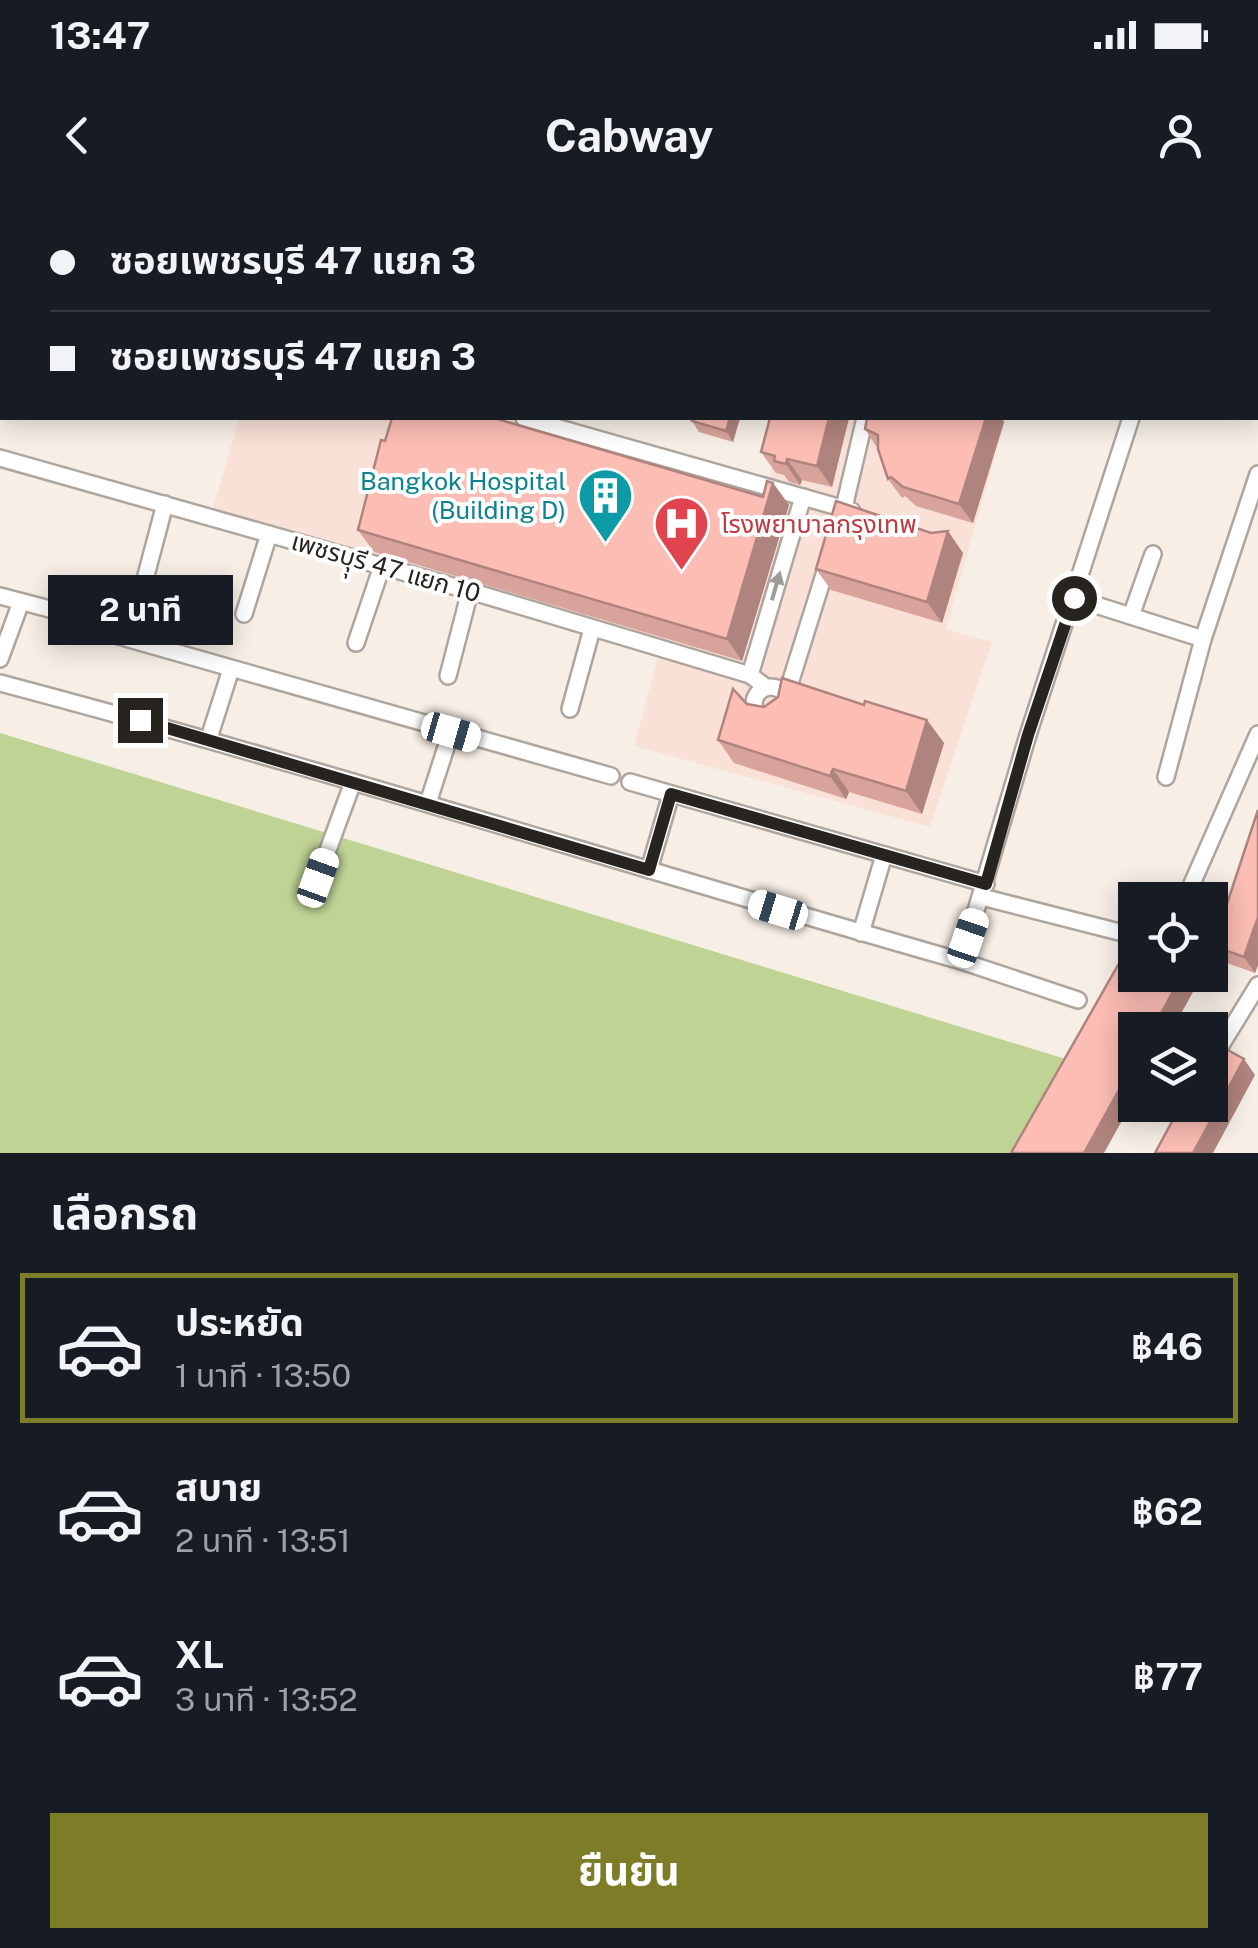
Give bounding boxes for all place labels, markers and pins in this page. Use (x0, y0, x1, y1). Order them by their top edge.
building icon: Bangkok Hospital (Building D) (575, 465, 635, 544)
place label: Bangkok Hospital (Building D) (360, 466, 566, 525)
hospital icon: โรงพยาบาลกรุงเทพ (652, 494, 712, 573)
place label: โรงพยาบาลกรุงเทพ (721, 509, 917, 540)

